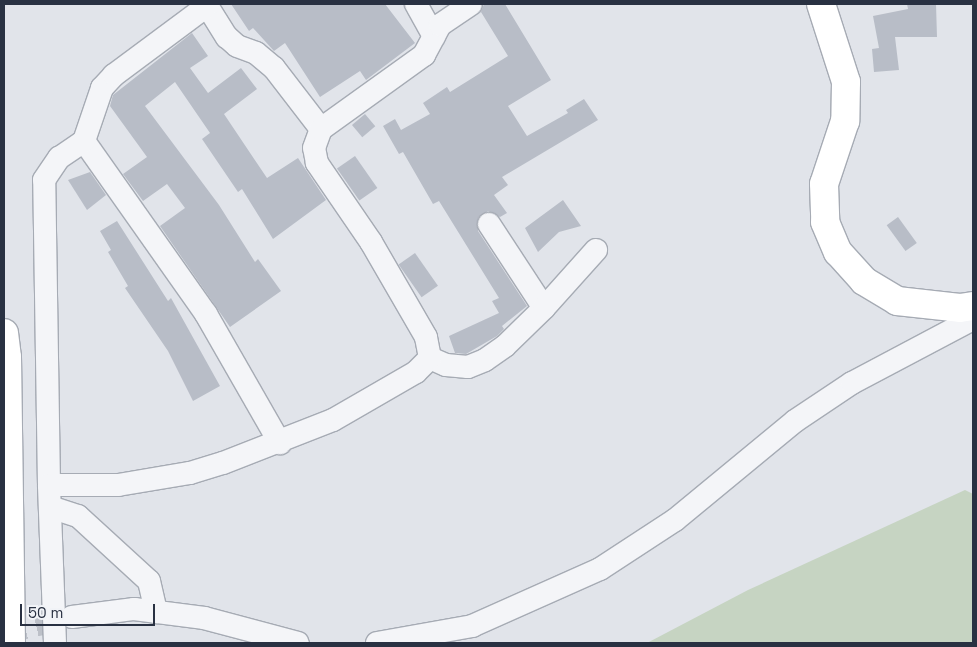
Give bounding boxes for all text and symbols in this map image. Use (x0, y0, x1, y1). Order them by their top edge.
scale bar (22, 594, 158, 626)
text: 50 m (28, 603, 63, 622)

